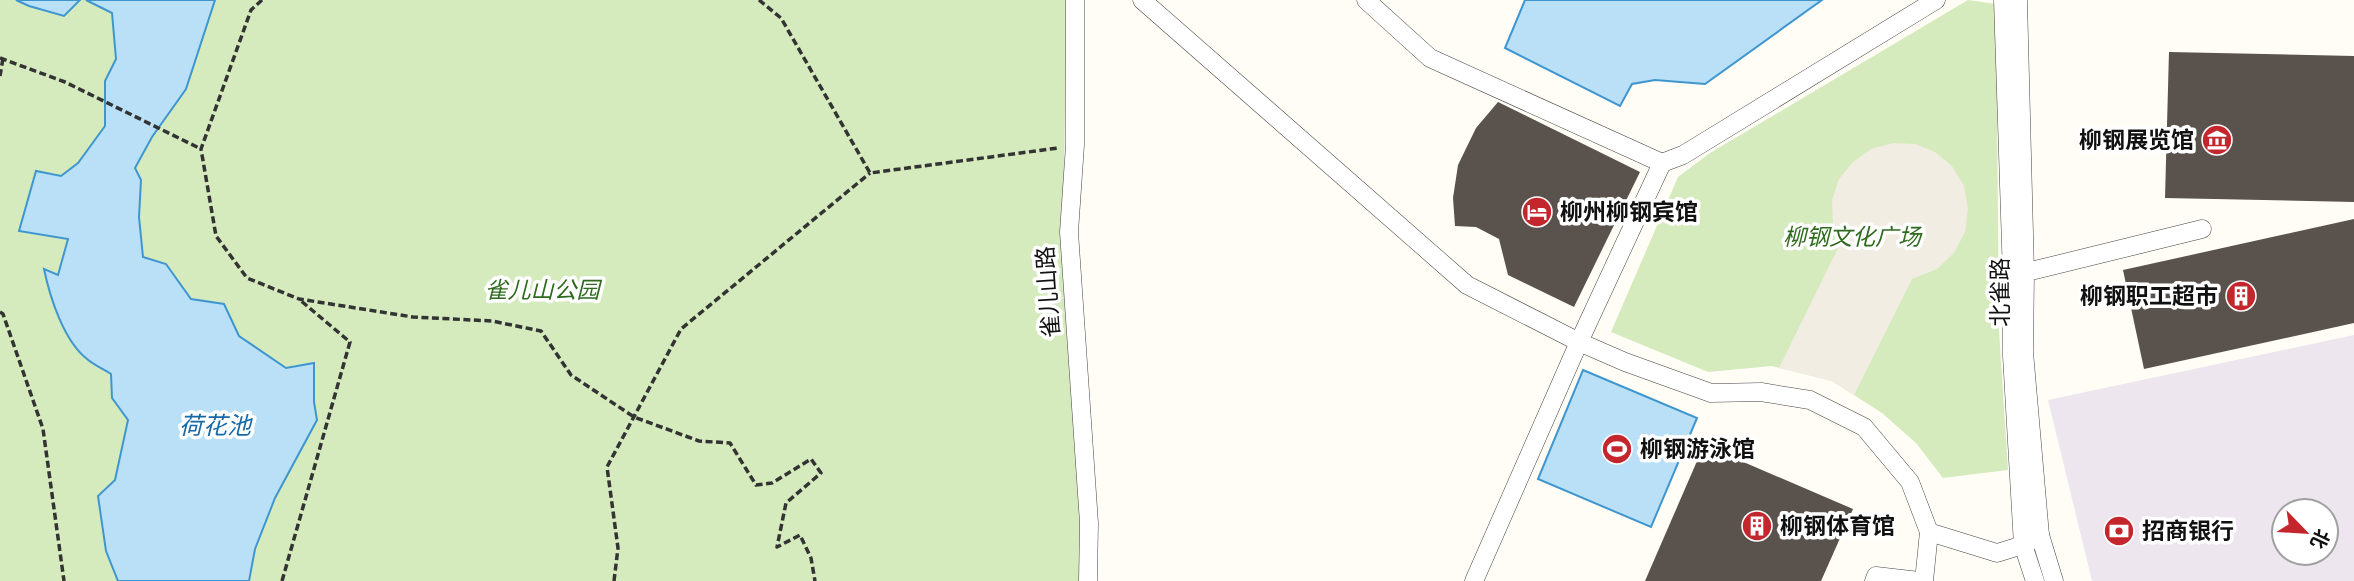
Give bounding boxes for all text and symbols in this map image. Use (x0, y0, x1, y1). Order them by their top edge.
museum icon: 柳钢展览馆 (2200, 123, 2234, 157)
place label: 柳钢展览馆 (2079, 124, 2194, 159)
hotel icon: 柳州柳钢宾馆 (1520, 195, 1554, 229)
place label: 柳州柳钢宾馆 (1560, 196, 1698, 231)
park label: 柳钢文化广场 (1783, 221, 1923, 256)
street label: 雀儿山路 (1029, 245, 1070, 339)
street label: 北雀路 (1984, 258, 2019, 327)
park label: 雀儿山公园 (485, 274, 603, 309)
building icon: 柳钢职工超市 (2224, 279, 2258, 313)
place label: 柳钢职工超市 (2080, 280, 2218, 315)
water label: 荷花池 (179, 409, 253, 445)
sports icon: 柳钢游泳馆 (1600, 432, 1634, 466)
place label: 柳钢游泳馆 (1640, 433, 1755, 468)
north arrow (2270, 497, 2340, 567)
building icon: 柳钢体育馆 (1740, 509, 1774, 543)
place label: 柳钢体育馆 (1780, 510, 1895, 545)
bank icon: 招商银行 (2102, 514, 2136, 548)
place label: 招商银行 (2142, 515, 2234, 550)
text: 北 (2302, 524, 2336, 553)

